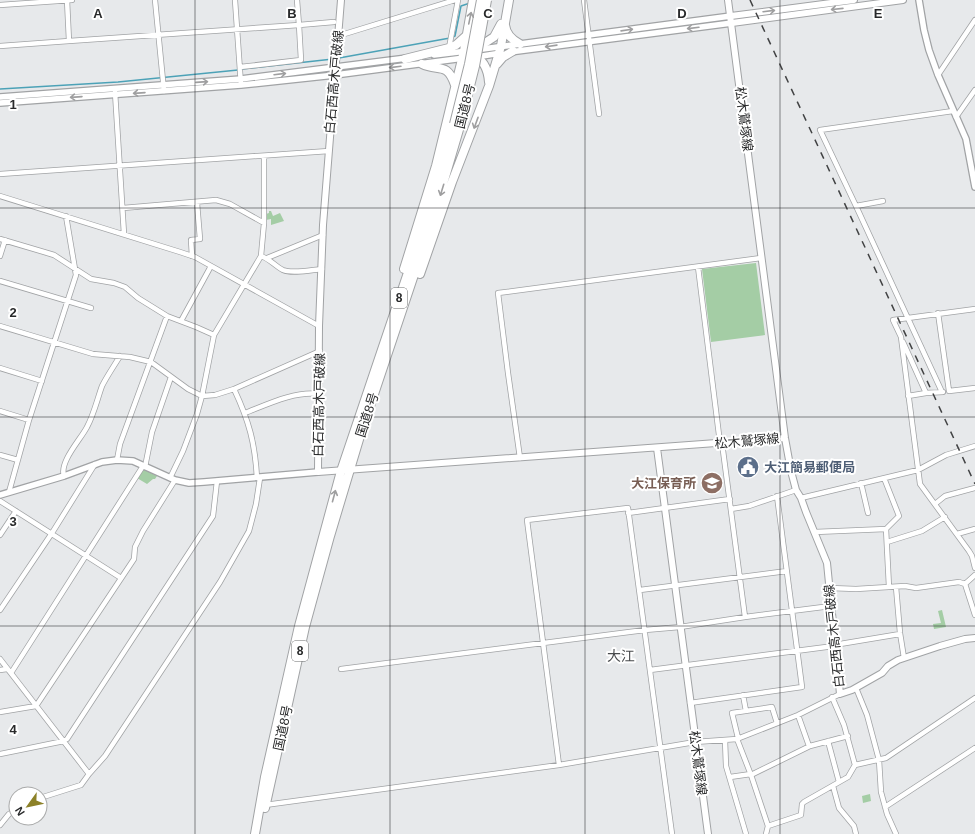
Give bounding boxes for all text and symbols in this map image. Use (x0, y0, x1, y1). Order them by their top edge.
one-way arrow (831, 5, 844, 13)
text: A (93, 6, 103, 21)
text: B (287, 6, 297, 21)
text: C (483, 6, 493, 21)
text: D (677, 6, 687, 21)
text: E (874, 6, 883, 21)
one-way arrow (763, 7, 776, 15)
one-way arrow (467, 12, 475, 25)
one-way arrow (687, 24, 700, 32)
one-way arrow (620, 26, 633, 34)
street label: 白石西高木戸破線 (322, 30, 346, 134)
one-way arrow (545, 42, 558, 50)
one-way arrow (389, 63, 402, 71)
one-way arrow (273, 70, 286, 78)
one-way arrow (195, 78, 208, 86)
street label: 国道8号 (452, 82, 478, 130)
street label: 松木鷲塚線 (733, 86, 755, 152)
one-way arrow (133, 89, 146, 96)
one-way arrow (70, 94, 83, 101)
text: 1 (9, 97, 17, 112)
one-way arrow (471, 117, 479, 129)
one-way arrow (438, 184, 445, 197)
road number: 8 (391, 288, 407, 308)
text: 2 (9, 305, 17, 320)
street label: 白石西高木戸破線 (311, 353, 327, 457)
street label: 国道8号 (353, 391, 381, 439)
street label: 松木鷲塚線 (714, 431, 780, 451)
public building icon: 大江簡易郵便局 (735, 454, 761, 480)
place label: 大江簡易郵便局 (764, 460, 855, 475)
school or university icon: 大江保育所 (699, 470, 725, 496)
place label: 大江保育所 (631, 476, 696, 491)
one-way arrow (331, 490, 338, 503)
text: 3 (9, 514, 17, 529)
street label: 白石西高木戸破線 (821, 583, 847, 689)
road number: 8 (292, 641, 308, 661)
district label: 大江 (607, 648, 635, 664)
street label: 国道8号 (271, 704, 295, 752)
text: 4 (9, 722, 17, 737)
street label: 松木鷲塚線 (687, 730, 709, 796)
north arrow (8, 786, 48, 826)
text: N (12, 805, 27, 818)

